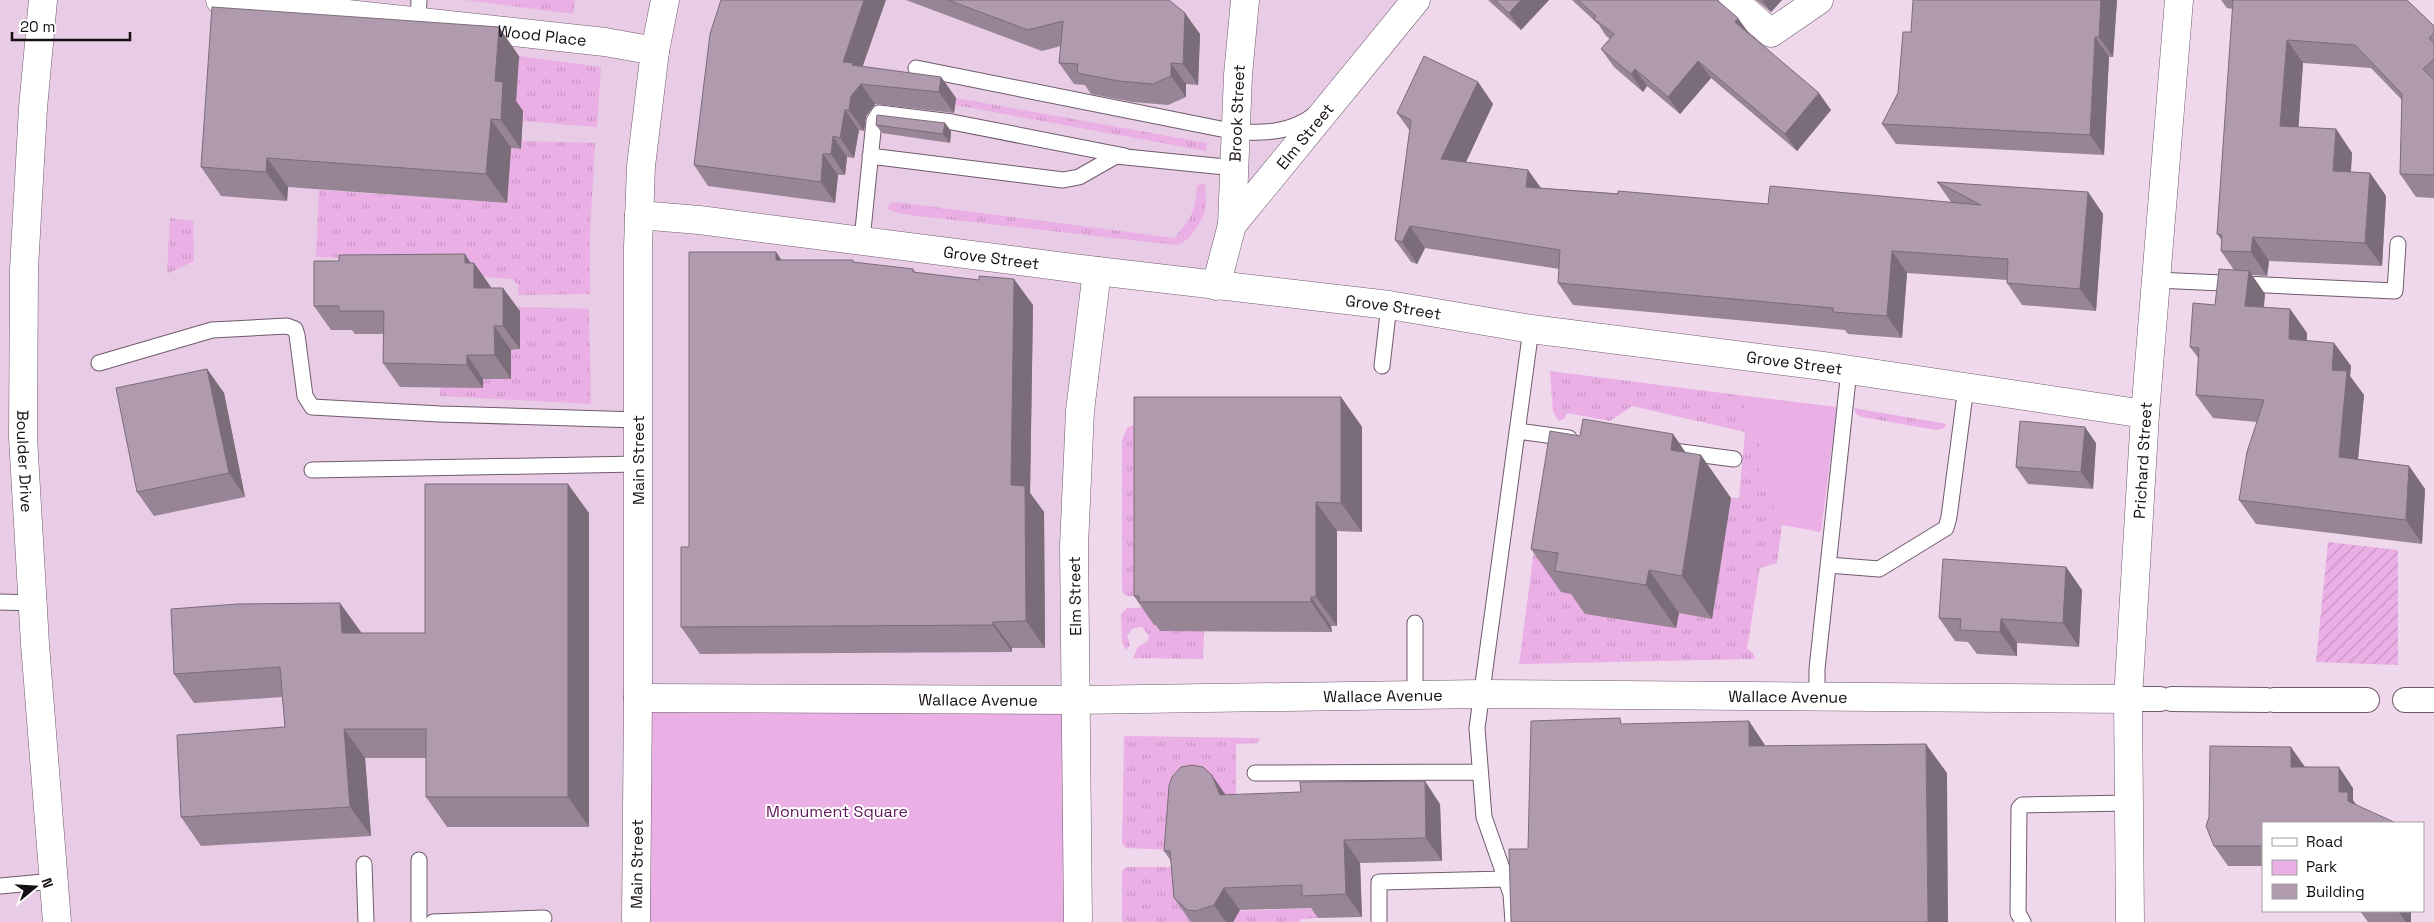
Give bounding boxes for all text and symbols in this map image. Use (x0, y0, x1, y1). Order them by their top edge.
scale bar (12, 10, 130, 42)
text: 20 m (20, 17, 55, 36)
street label: Wood Place (496, 20, 588, 50)
street label: Brook Street (1224, 63, 1249, 162)
street label: Elm Street (1271, 98, 1338, 174)
street label: Grove Street (942, 241, 1041, 274)
street label: Grove Street (1344, 290, 1443, 324)
street label: Grove Street (1745, 346, 1844, 379)
street label: Prichard Street (2128, 401, 2156, 520)
street label: Boulder Drive (12, 410, 38, 513)
street label: Main Street (628, 415, 649, 505)
street label: Elm Street (1064, 556, 1086, 636)
street label: Wallace Avenue (1323, 684, 1443, 707)
street label: Wallace Avenue (1728, 685, 1848, 707)
street label: Wallace Avenue (918, 689, 1038, 710)
park label: Monument Square (766, 801, 908, 822)
street label: Main Street (626, 819, 647, 909)
legend (2262, 822, 2424, 912)
text: Road (2306, 832, 2343, 851)
text: Park (2306, 857, 2337, 876)
north arrow (10, 862, 60, 912)
text: N (37, 876, 57, 890)
text: Building (2306, 882, 2365, 901)

